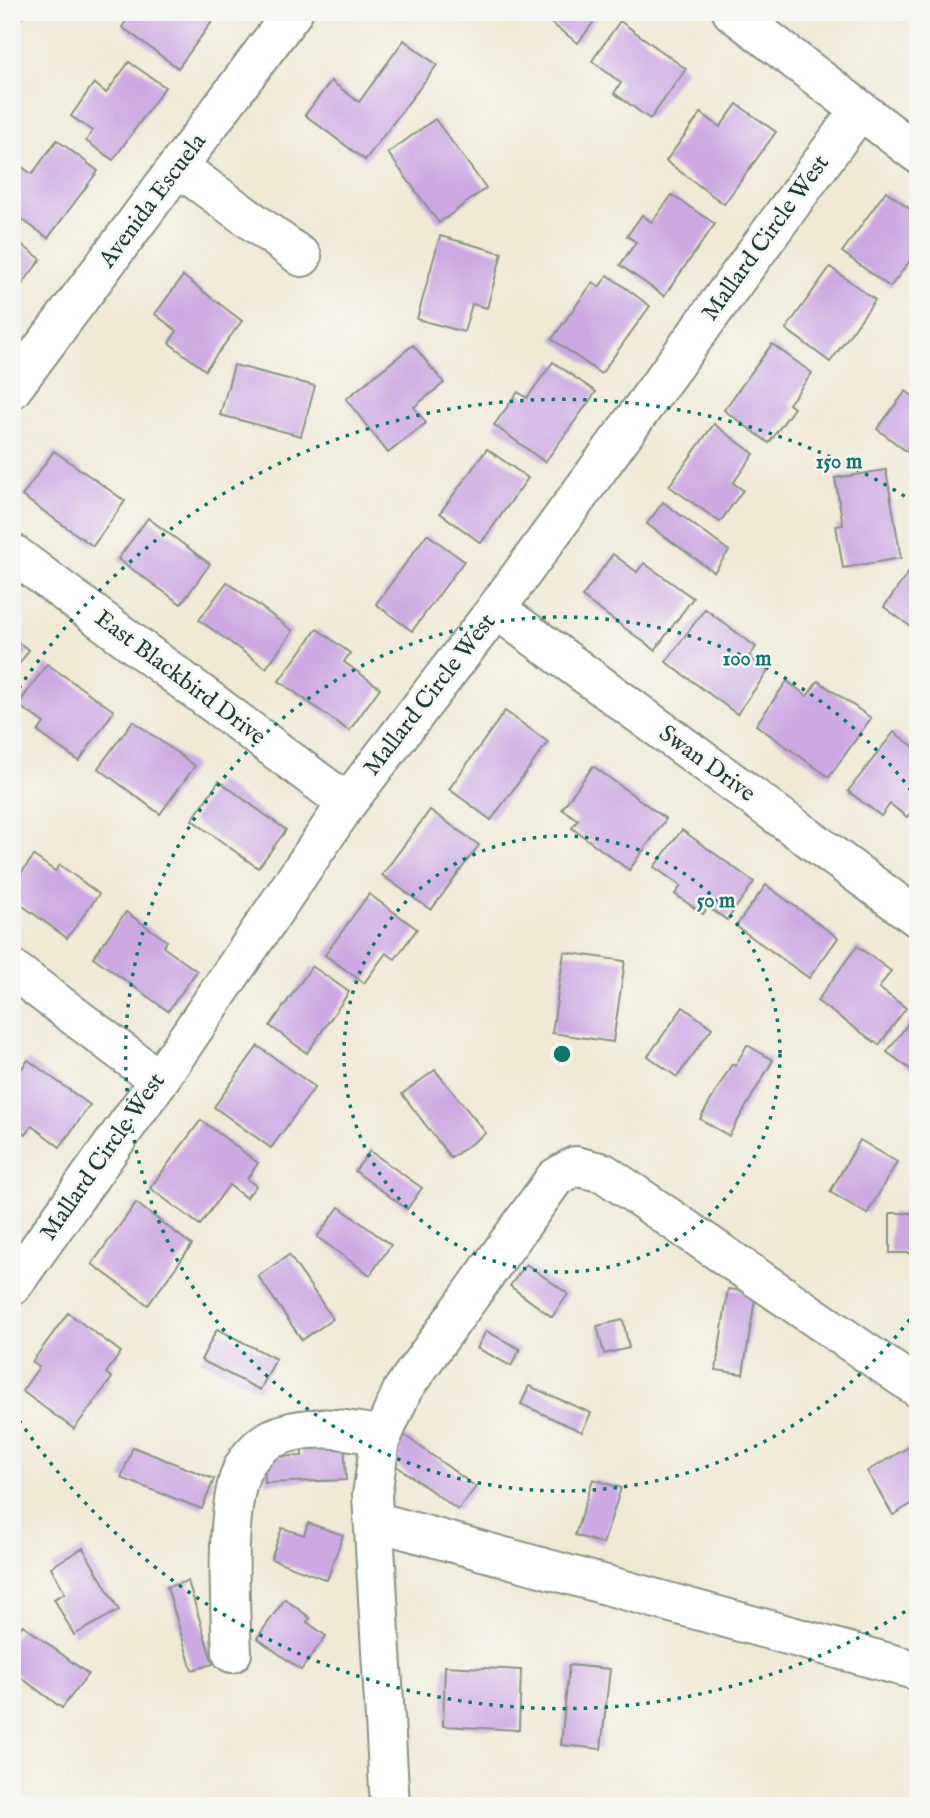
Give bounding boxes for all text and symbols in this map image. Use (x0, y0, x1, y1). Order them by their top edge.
street label: Avenida Escuela (92, 127, 214, 275)
street label: Mallard Circle West (695, 149, 837, 327)
text: 150 m (816, 449, 863, 476)
street label: East Blackbird Drive (88, 603, 272, 753)
street label: Mallard Circle West (357, 607, 503, 783)
text: 100 m (722, 646, 772, 673)
street label: Swan Drive (653, 719, 761, 809)
text: 50 m (697, 888, 736, 915)
centre of rings (550, 1042, 574, 1066)
street label: Mallard Circle West (34, 1067, 172, 1247)

